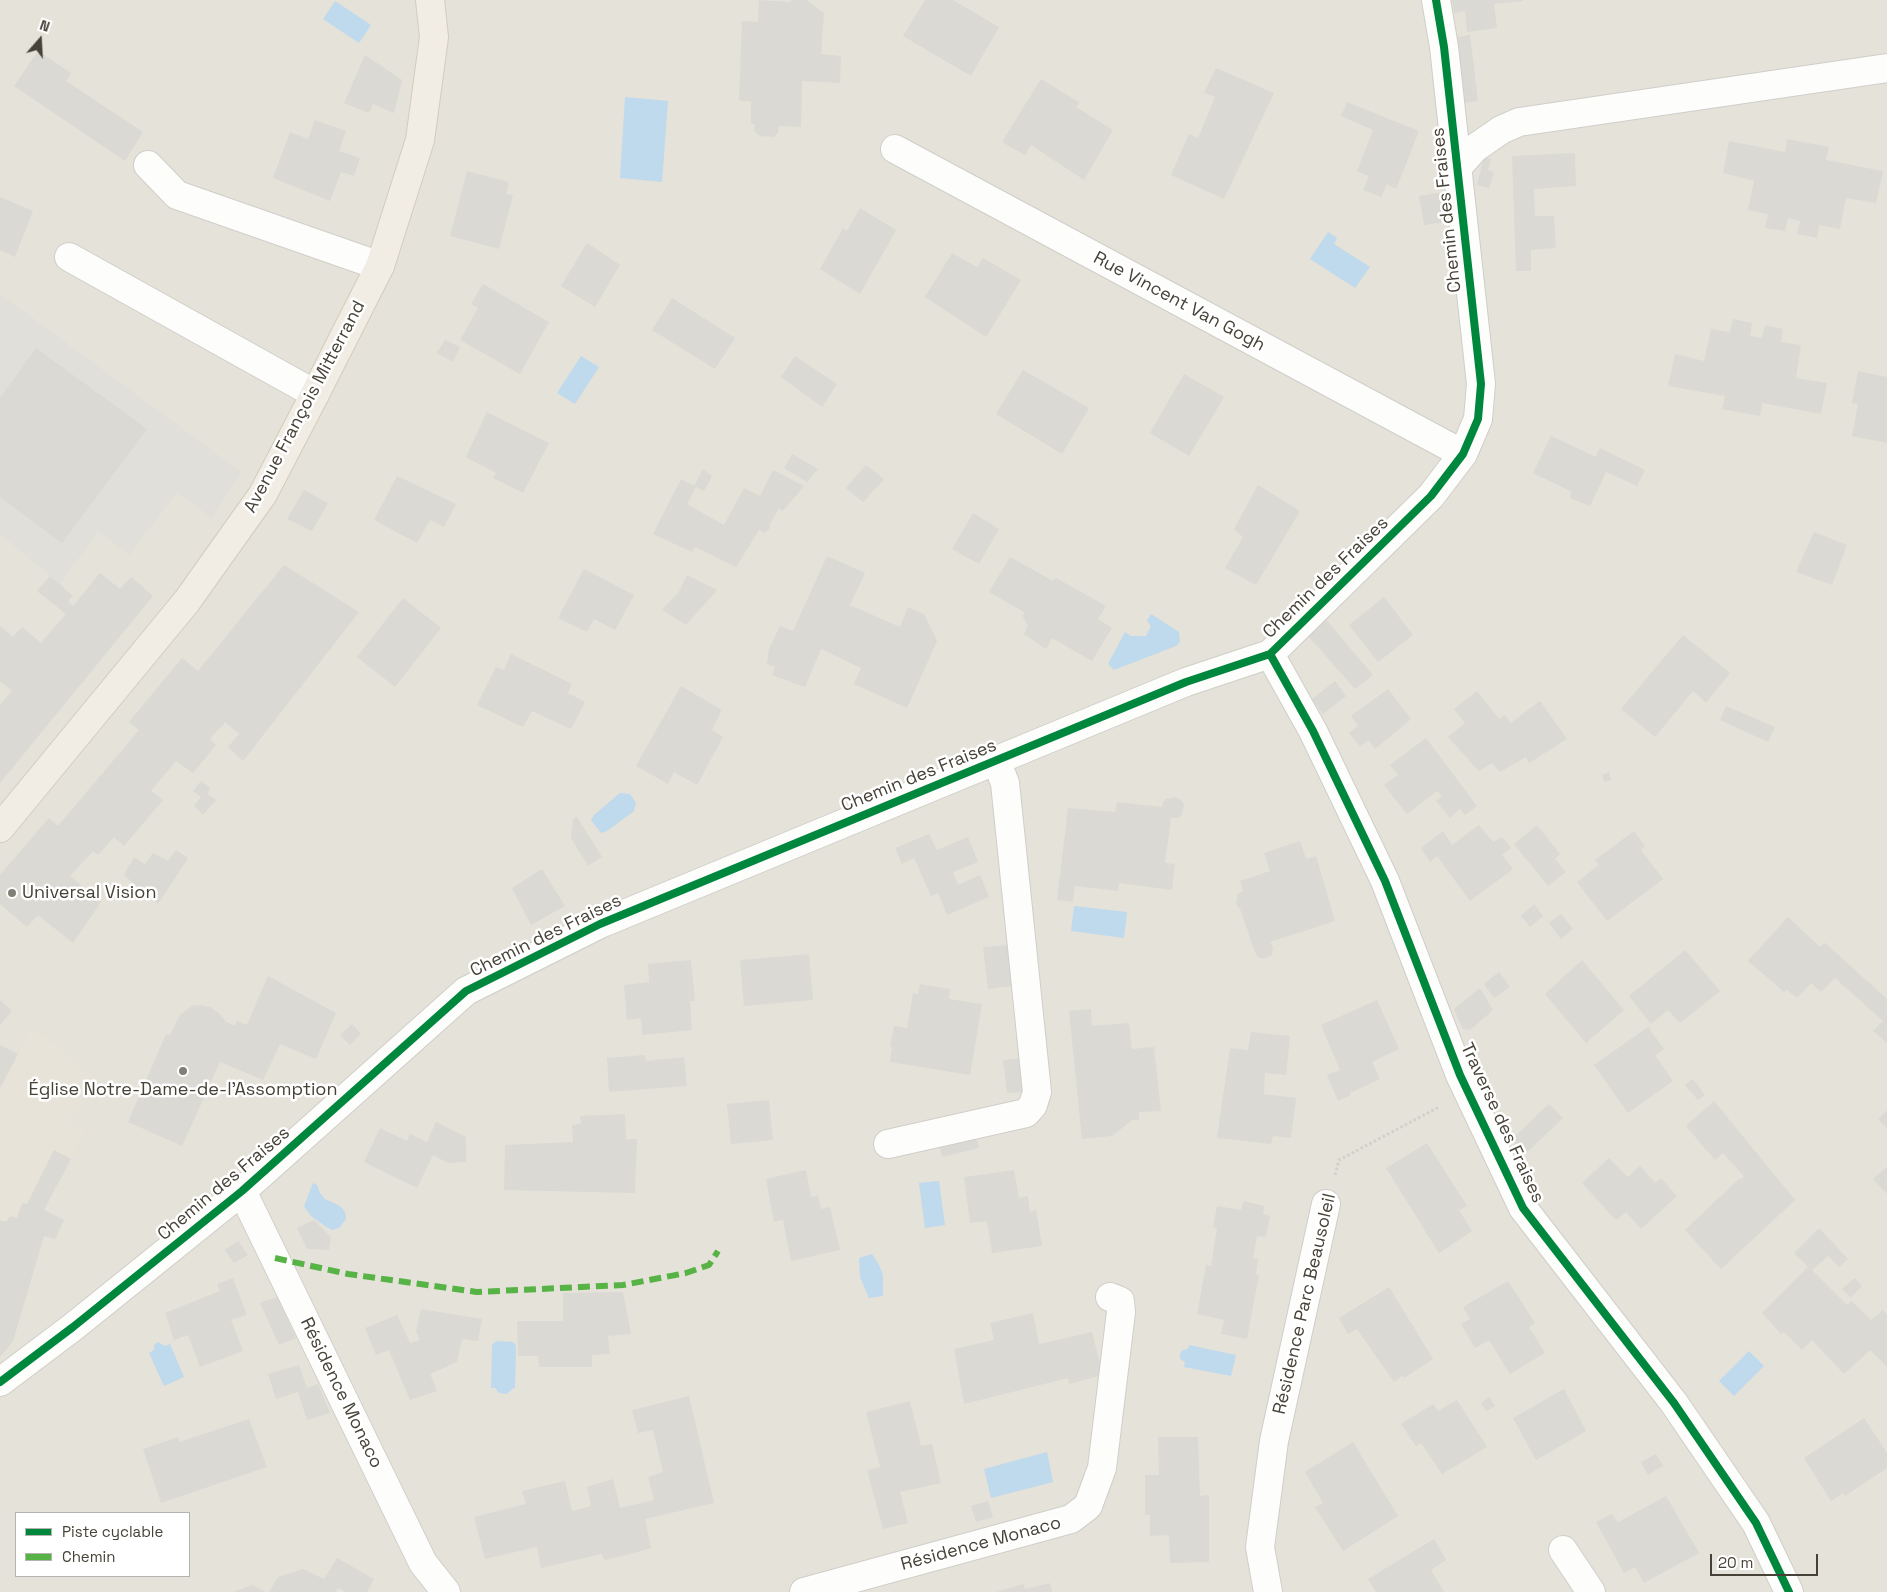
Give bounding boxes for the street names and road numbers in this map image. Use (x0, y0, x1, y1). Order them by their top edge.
street label: Chemin des Fraises (1428, 126, 1466, 294)
street label: Rue Vincent Van Gogh (1089, 248, 1269, 356)
street label: Avenue François Mitterrand (240, 297, 370, 517)
street label: Chemin des Fraises (1259, 513, 1393, 643)
street label: Chemin des Fraises (838, 735, 1000, 817)
street label: Chemin des Fraises (467, 890, 625, 982)
street label: Traverse des Fraises (1455, 1040, 1549, 1206)
street label: Chemin des Fraises (154, 1122, 294, 1246)
street label: Résidence Parc Beausoleil (1269, 1191, 1341, 1417)
street label: Résidence Monaco (295, 1314, 387, 1472)
street label: Résidence Monaco (899, 1512, 1063, 1576)

